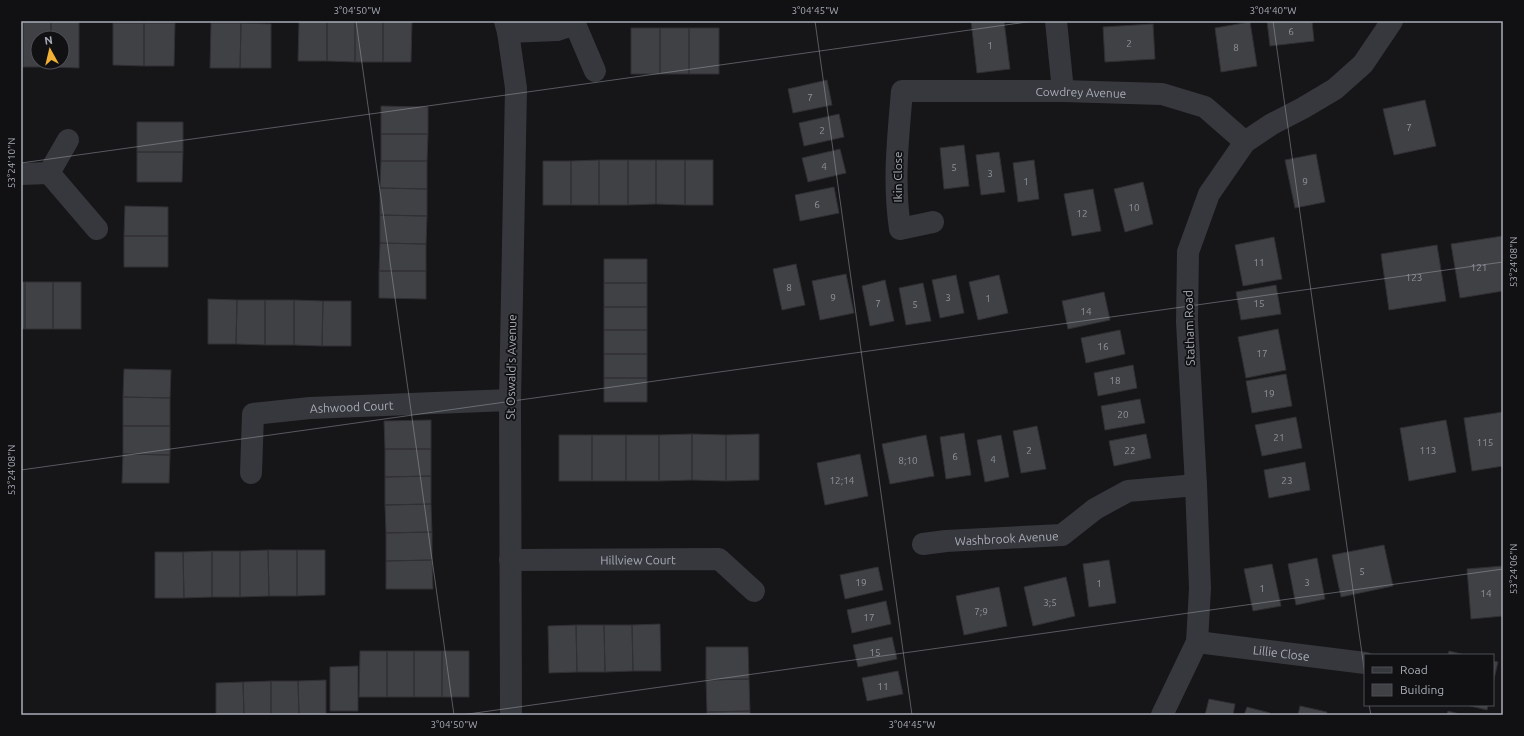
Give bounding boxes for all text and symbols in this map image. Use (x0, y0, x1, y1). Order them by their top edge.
text: 3°04'50"W (333, 5, 381, 16)
text: 3°04'45"W (791, 5, 839, 16)
text: 3°04'40"W (1249, 5, 1297, 16)
house number: 6 (1288, 26, 1294, 37)
north arrow (30, 30, 70, 70)
text: N (44, 34, 54, 47)
house number: 2 (1126, 38, 1132, 49)
house number: 1 (987, 40, 993, 51)
house number: 8 (1233, 42, 1239, 53)
street label: Cowdrey Avenue (1035, 85, 1127, 99)
house number: 7 (807, 92, 813, 103)
house number: 7 (1406, 122, 1412, 133)
house number: 2 (819, 125, 825, 136)
text: 53°24'10"N (6, 138, 17, 188)
street label: Ikin Close (891, 151, 904, 203)
house number: 4 (821, 161, 827, 172)
house number: 5 (951, 162, 957, 173)
house number: 3 (987, 168, 993, 179)
house number: 1 (1023, 176, 1029, 187)
house number: 9 (1302, 176, 1308, 187)
house number: 6 (814, 199, 820, 210)
house number: 10 (1128, 202, 1140, 213)
house number: 12 (1076, 208, 1088, 219)
text: 53°24'08"N (1508, 237, 1519, 287)
house number: 11 (1253, 257, 1265, 268)
house number: 121 (1471, 262, 1487, 273)
house number: 123 (1406, 272, 1422, 283)
house number: 8 (786, 282, 792, 293)
street label: Statham Road (1181, 290, 1197, 366)
house number: 9 (830, 292, 836, 303)
house number: 3 (945, 292, 951, 303)
house number: 1 (985, 293, 991, 304)
house number: 7 (875, 298, 881, 309)
house number: 15 (1253, 298, 1265, 309)
house number: 5 (912, 299, 918, 310)
house number: 14 (1080, 306, 1092, 317)
street label: St Oswald's Avenue (504, 314, 518, 420)
house number: 16 (1097, 341, 1109, 352)
house number: 17 (1256, 348, 1268, 359)
house number: 18 (1109, 375, 1121, 386)
house number: 19 (1263, 388, 1275, 399)
street label: Ashwood Court (310, 398, 394, 415)
house number: 20 (1117, 409, 1129, 420)
house number: 21 (1273, 432, 1285, 443)
house number: 115 (1477, 437, 1493, 448)
text: 53°24'08"N (6, 445, 17, 495)
house number: 2 (1026, 445, 1032, 456)
house number: 22 (1124, 445, 1136, 456)
house number: 113 (1420, 445, 1436, 456)
house number: 6 (952, 451, 958, 462)
house number: 4 (990, 454, 996, 465)
house number: 8;10 (898, 455, 918, 466)
house number: 12;14 (829, 475, 855, 486)
house number: 23 (1281, 475, 1293, 486)
street label: Washbrook Avenue (954, 529, 1059, 547)
text: 53°24'06"N (1508, 544, 1519, 594)
street label: Hillview Court (600, 553, 676, 566)
house number: 5 (1359, 566, 1365, 577)
house number: 19 (855, 577, 867, 588)
house number: 3 (1304, 577, 1310, 588)
house number: 1 (1096, 578, 1102, 589)
house number: 1 (1259, 583, 1265, 594)
house number: 14 (1480, 588, 1492, 599)
house number: 3;5 (1043, 597, 1057, 608)
house number: 7;9 (974, 606, 988, 617)
house number: 17 (863, 612, 875, 623)
street label: Lillie Close (1252, 643, 1310, 663)
house number: 15 (869, 647, 881, 658)
legend (1364, 654, 1494, 706)
text: Road (1400, 663, 1428, 676)
house number: 11 (877, 681, 889, 692)
text: Building (1400, 683, 1444, 696)
text: 3°04'50"W (430, 719, 478, 730)
text: 3°04'45"W (888, 719, 936, 730)

